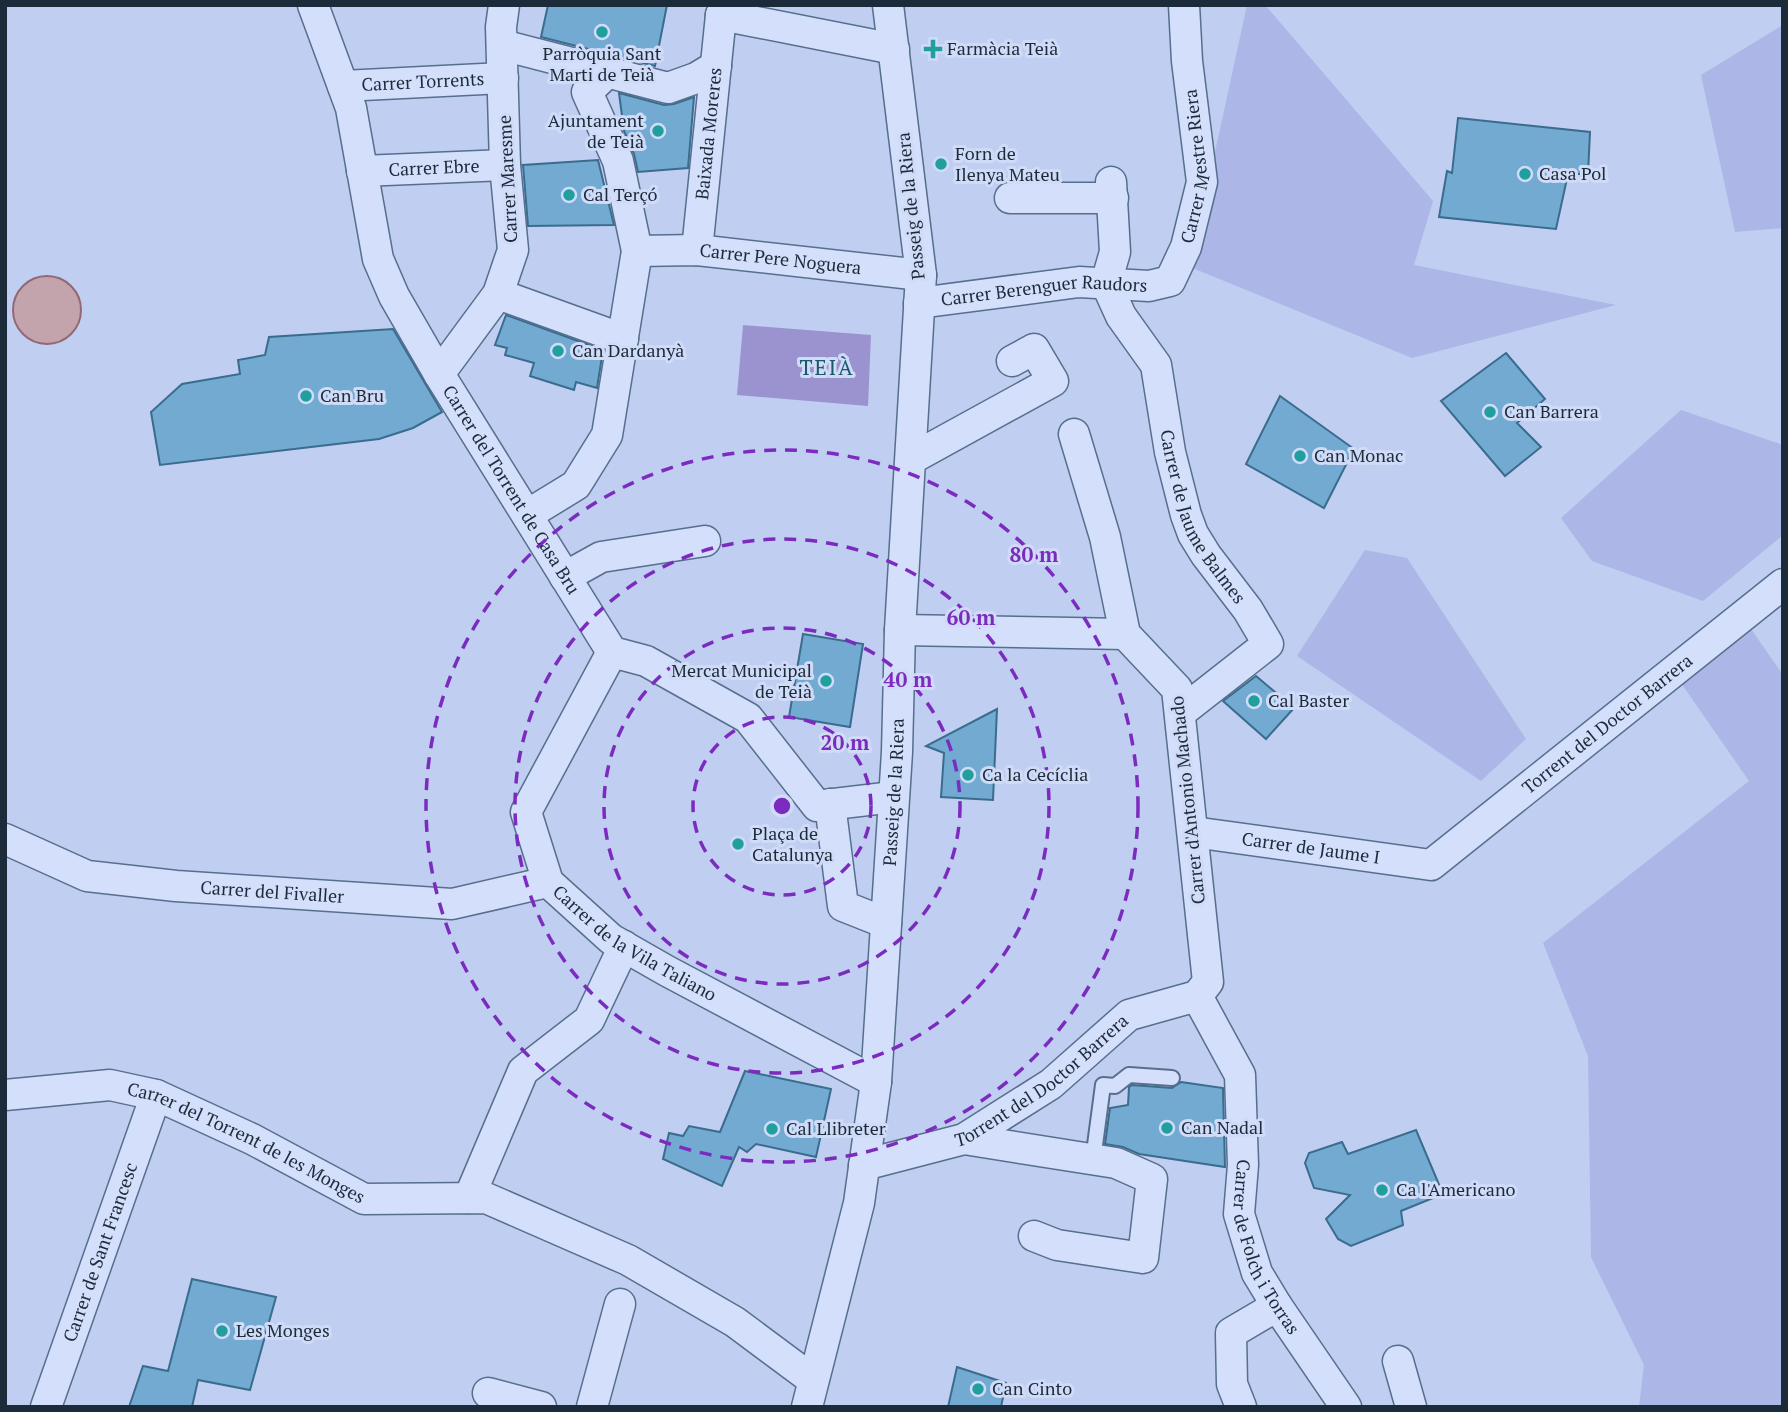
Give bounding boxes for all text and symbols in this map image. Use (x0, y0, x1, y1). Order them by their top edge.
marker: Parròquia Sant Marti de Teià (594, 24, 610, 40)
place label: Farmàcia Teià (947, 36, 1058, 60)
place label: Parròquia Sant Marti de Teià (543, 41, 662, 86)
marker: Farmàcia Teià (925, 41, 941, 57)
street label: Carrer Torrents (361, 66, 485, 96)
street label: Baixada Moreres (689, 66, 727, 201)
street label: Carrer Mestre Riera (1174, 88, 1215, 246)
place label: Ajuntament de Teià (548, 108, 644, 153)
street label: Carrer Maresme (492, 115, 522, 244)
marker: Ajuntament de Teià (650, 123, 666, 139)
street label: Passeig de la Riera (890, 131, 930, 281)
place label: Forn de Ilenya Mateu (955, 141, 1060, 186)
street label: Carrer Ebre (388, 153, 480, 181)
marker: Forn de Ilenya Mateu (933, 156, 949, 172)
place label: Casa Pol (1539, 161, 1607, 185)
marker: Casa Pol (1517, 166, 1533, 182)
place label: Cal Terçó (583, 182, 658, 206)
marker: Cal Terçó (561, 187, 577, 203)
street label: Carrer Pere Noguera (698, 237, 863, 279)
street label: Carrer Berenguer Raudors (939, 269, 1148, 311)
place label: Can Dardanyà (572, 338, 684, 362)
marker: Can Dardanyà (550, 343, 566, 359)
district label: TEIÀ (800, 353, 854, 381)
street label: Carrer del Torrent de Casa Bru (438, 380, 586, 598)
place label: Can Bru (320, 383, 384, 407)
marker: Can Bru (298, 388, 314, 404)
place label: Can Barrera (1504, 399, 1599, 423)
marker: Can Barrera (1482, 404, 1498, 420)
street label: Carrer de Jaume Balmes (1156, 428, 1252, 608)
place label: Can Monac (1314, 443, 1403, 467)
marker: Can Monac (1292, 448, 1308, 464)
text: 80 m (1010, 540, 1059, 568)
text: 60 m (947, 603, 996, 631)
street label: Torrent del Doctor Barrera (1517, 648, 1697, 799)
place label: Mercat Municipal de Teià (671, 658, 812, 703)
text: 40 m (884, 665, 933, 693)
marker: Mercat Municipal de Teià (818, 673, 834, 689)
place label: Cal Baster (1268, 688, 1349, 712)
marker: Cal Baster (1246, 693, 1262, 709)
street label: Carrer d'Antonio Machado (1164, 695, 1210, 905)
street label: Passeig de la Riera (877, 718, 909, 867)
text: 20 m (821, 728, 870, 756)
place label: Ca la Cecíclia (982, 762, 1088, 786)
marker: Ca la Cecíclia (960, 767, 976, 783)
centre of rings (770, 794, 794, 818)
place label: Plaça de Catalunya (752, 821, 833, 866)
street label: Carrer de Jaume I (1240, 826, 1382, 869)
marker: Plaça de Catalunya (730, 836, 746, 852)
street label: Carrer del Fivaller (200, 875, 345, 908)
street label: Carrer de la Vila Taliano (548, 879, 721, 1006)
street label: Torrent del Doctor Barrera (952, 1008, 1133, 1152)
street label: Carrer del Torrent de les Monges (125, 1076, 370, 1208)
place label: Can Nadal (1181, 1115, 1264, 1139)
place label: Cal Llibreter (786, 1116, 886, 1140)
marker: Can Nadal (1159, 1120, 1175, 1136)
marker: Cal Llibreter (764, 1121, 780, 1137)
street label: Carrer de Folch i Torras (1228, 1158, 1306, 1339)
street label: Carrer de Sant Francesc (57, 1159, 142, 1345)
place label: Ca l'Americano (1396, 1177, 1516, 1201)
marker: Ca l'Americano (1374, 1182, 1390, 1198)
place label: Les Monges (236, 1318, 330, 1342)
marker: Les Monges (214, 1323, 230, 1339)
place label: Can Cinto (992, 1376, 1072, 1400)
marker: Can Cinto (970, 1381, 986, 1397)

